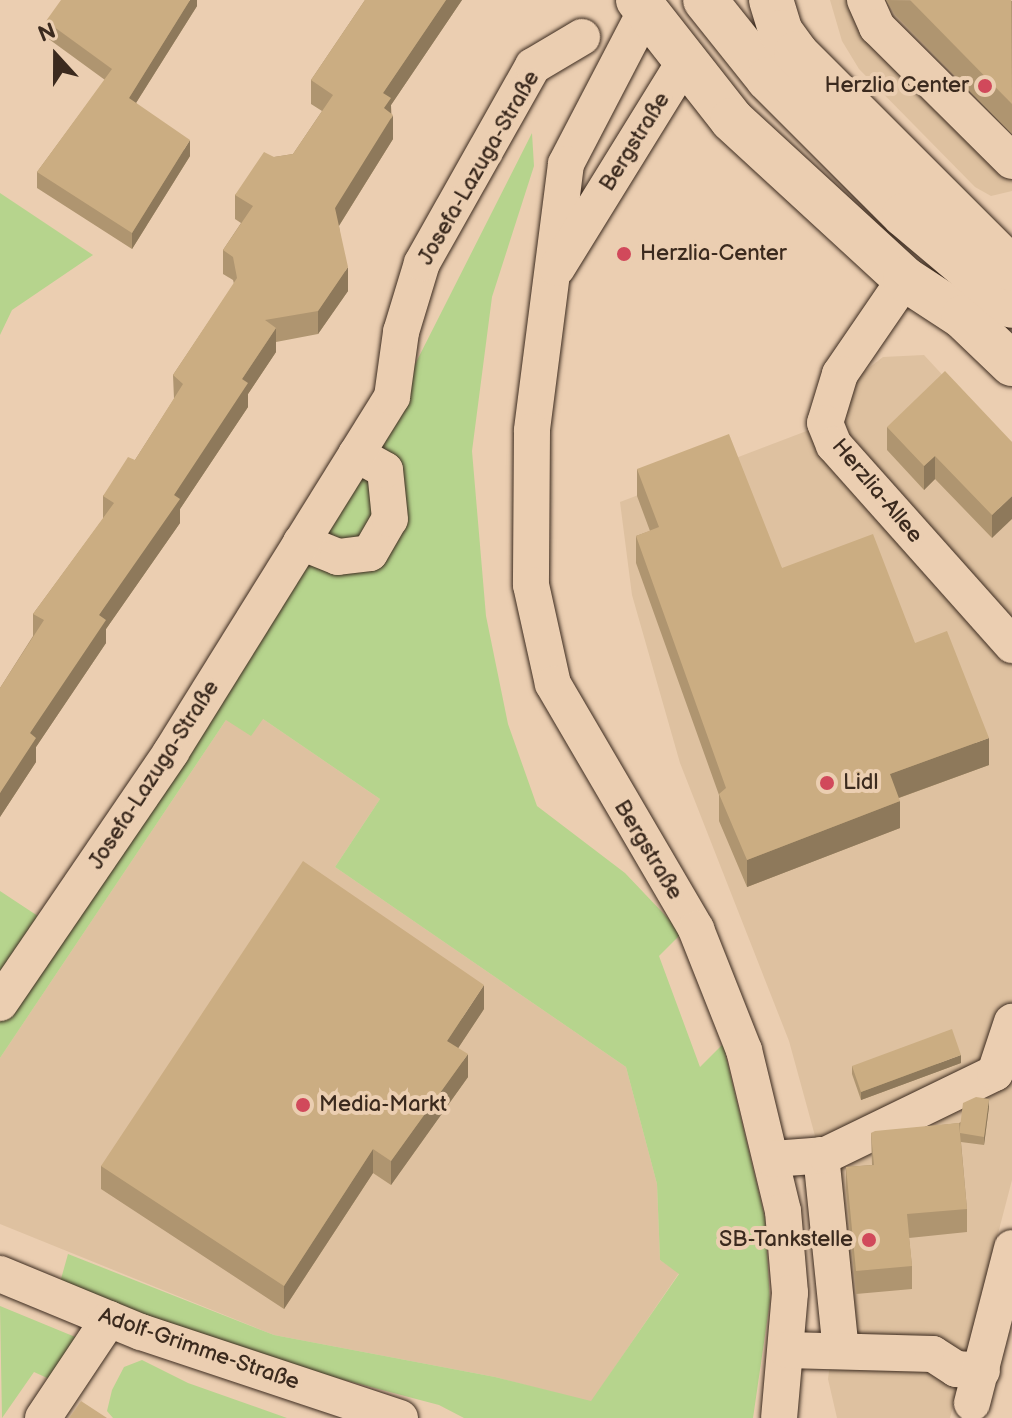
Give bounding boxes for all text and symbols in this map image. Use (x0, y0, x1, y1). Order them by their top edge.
north arrow (16, 16, 96, 96)
text: N (35, 18, 60, 49)
street label: Josefa-Lazuga-Straße (413, 66, 545, 270)
place label: Herzlia Center (824, 73, 969, 99)
marker: Herzlia Center (976, 77, 994, 95)
street label: Bergstraße (594, 88, 676, 196)
place label: Herzlia-Center (640, 241, 787, 267)
marker: Herzlia-Center (615, 245, 633, 263)
street label: Herzlia-Allee (826, 434, 928, 548)
street label: Josefa-Lazuga-Straße (83, 676, 225, 874)
place label: Lidl (843, 770, 878, 796)
marker: Lidl (818, 774, 836, 792)
street label: Bergstraße (608, 796, 688, 904)
place label: Media-Markt (319, 1092, 447, 1118)
marker: Media-Markt (294, 1096, 312, 1114)
place label: SB-Tankstelle (719, 1227, 853, 1253)
marker: SB-Tankstelle (860, 1231, 878, 1249)
street label: Adolf-Grimme-Straße (95, 1302, 303, 1396)

